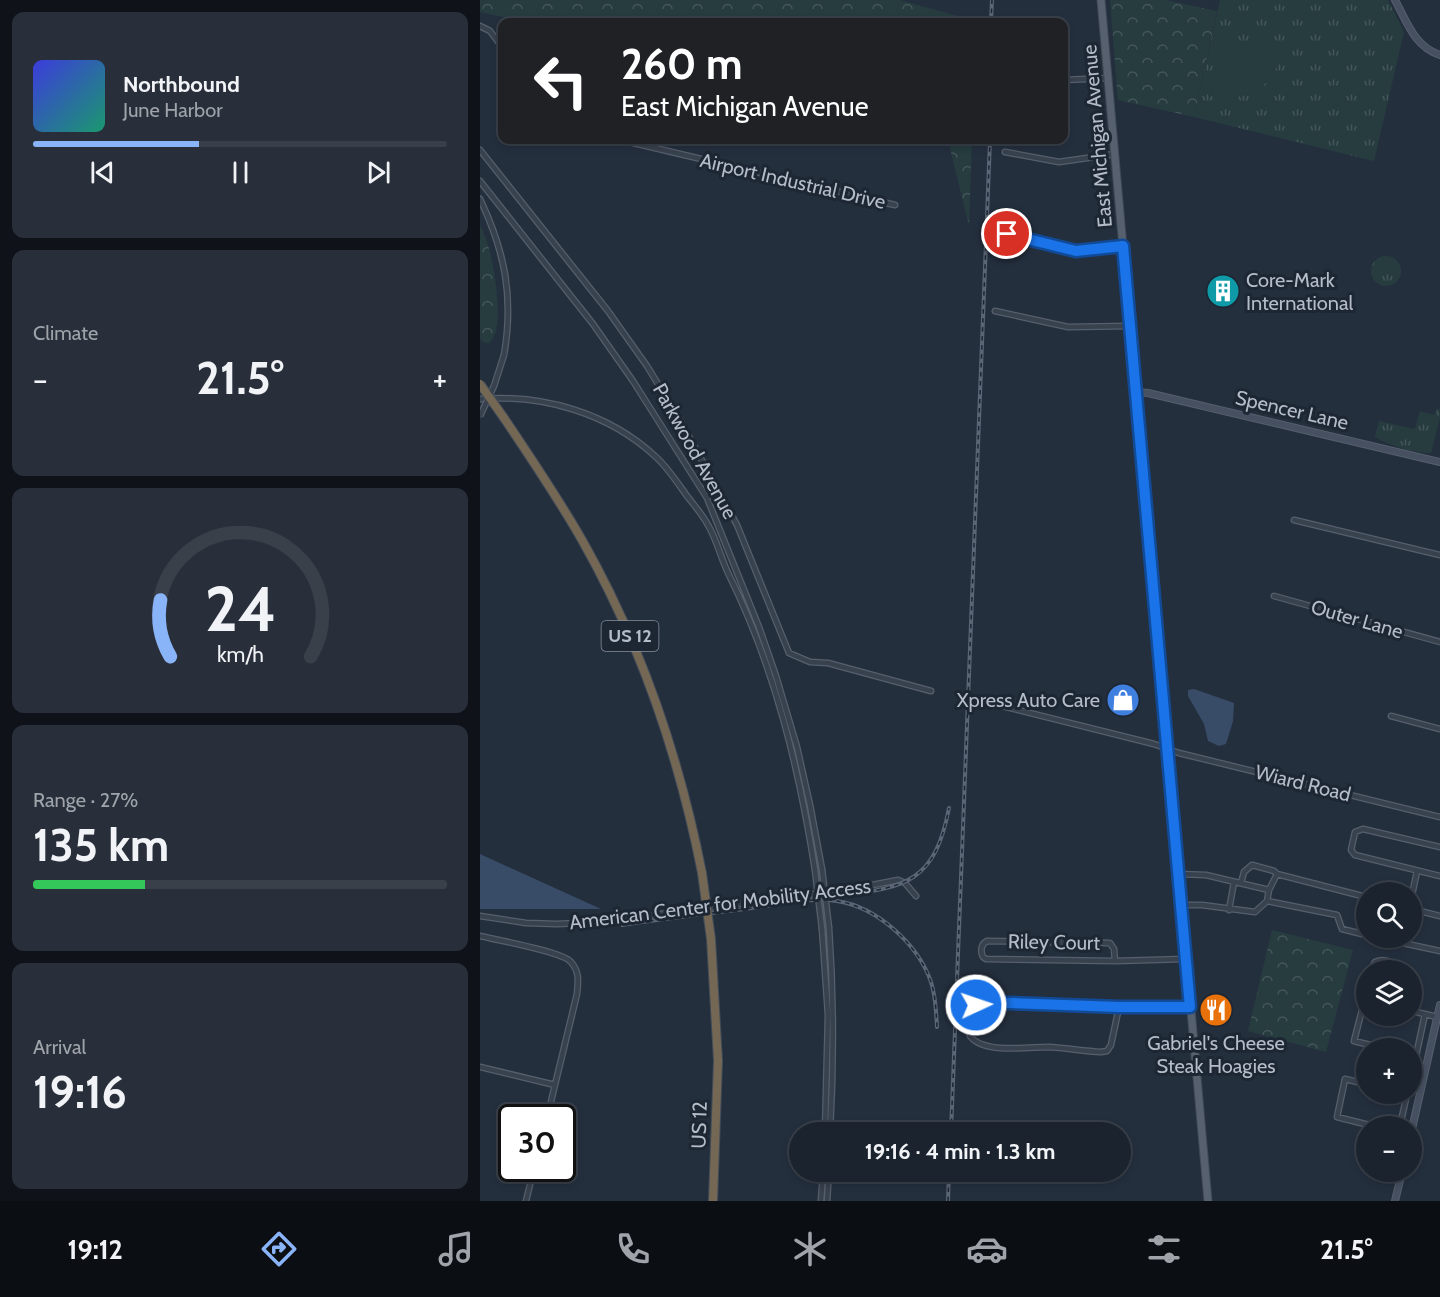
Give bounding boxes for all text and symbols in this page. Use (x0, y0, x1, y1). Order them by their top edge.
text: 260 m (621, 38, 742, 90)
icon: left (522, 42, 600, 120)
street label: East Michigan Avenue (1077, 44, 1117, 228)
text: Northbound (123, 71, 240, 98)
text: East Michigan Avenue (621, 90, 868, 123)
text: June Harbor (123, 98, 223, 122)
street label: Airport Industrial Drive (698, 148, 888, 214)
icon: previous (86, 156, 119, 189)
icon: pause (224, 156, 257, 189)
icon: next (362, 156, 395, 189)
pin (981, 208, 1032, 259)
icon: arrive (990, 217, 1023, 250)
place label: Core-Mark International (1246, 268, 1353, 315)
building icon: Core-Mark International (1205, 273, 1241, 309)
text: Climate (33, 321, 98, 345)
text: 21.5° (196, 351, 284, 405)
text: − (33, 359, 48, 399)
text: + (432, 359, 447, 399)
street label: Parkwood Avenue (648, 379, 742, 523)
street label: Spencer Lane (1233, 385, 1351, 435)
text: 24 (204, 572, 276, 648)
street label: Outer Lane (1308, 594, 1406, 644)
road number: US 12 (602, 621, 658, 651)
text: km/h (217, 642, 263, 668)
shop icon: Xpress Auto Care (1105, 682, 1141, 718)
place label: Xpress Auto Care (957, 688, 1100, 712)
street label: Wiard Road (1253, 760, 1353, 806)
text: Range · 27% (33, 788, 138, 812)
text: 135 km (33, 818, 169, 872)
street label: American Center for Mobility Access (568, 874, 872, 934)
map controls (1356, 882, 1422, 1182)
button: search (1356, 882, 1422, 948)
street label: Riley Court (1008, 929, 1101, 955)
button: layers (1356, 960, 1422, 1026)
position arrow (944, 973, 1008, 1037)
restaurant icon: Gabriel's Cheese Steak Hoagies (1198, 992, 1234, 1028)
place label: Gabriel's Cheese Steak Hoagies (1147, 1031, 1285, 1078)
text: Arrival (33, 1035, 86, 1059)
button: + (1356, 1038, 1422, 1104)
text: 19:16 (33, 1065, 127, 1119)
street label: US 12 (686, 1101, 712, 1149)
speed limit sign: 30 (498, 1104, 576, 1182)
button: − (1356, 1116, 1422, 1182)
text: 19:16 · 4 min · 1.3 km (865, 1138, 1055, 1165)
icon: directions (258, 1228, 300, 1270)
icon: music (435, 1228, 477, 1270)
icon: phone (612, 1228, 654, 1270)
icon: climate (789, 1228, 831, 1270)
icon: car (966, 1228, 1008, 1270)
icon: filters (1143, 1228, 1185, 1270)
text: 19:12 (68, 1233, 123, 1266)
text: 21.5° (1320, 1233, 1372, 1266)

